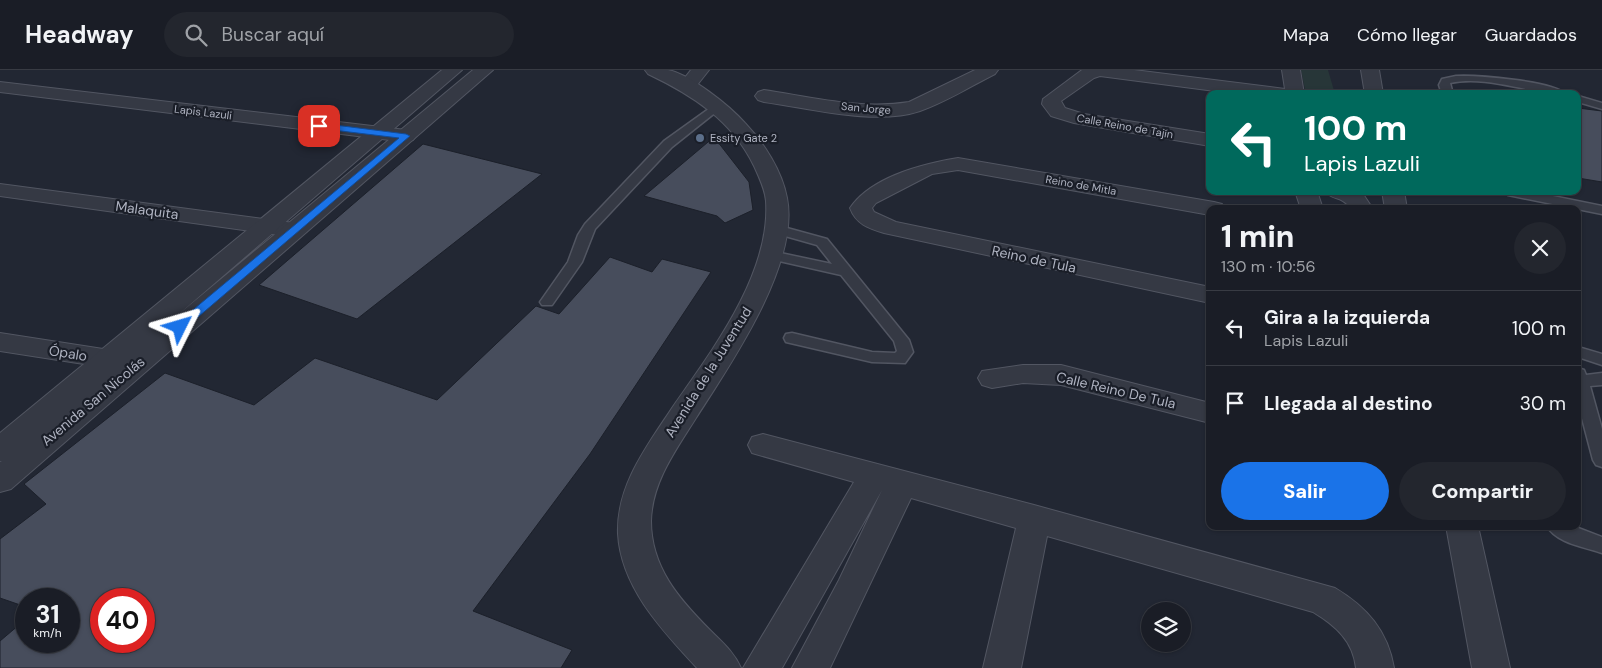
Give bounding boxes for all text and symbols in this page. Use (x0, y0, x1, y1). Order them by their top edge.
search box (164, 12, 514, 57)
text: Headway (25, 19, 134, 50)
icon: search (182, 21, 210, 49)
text: Buscar aquí (222, 22, 324, 47)
text: Mapa (1283, 23, 1329, 47)
text: Cómo llegar (1357, 23, 1457, 47)
text: Guardados (1485, 23, 1577, 47)
street label: San Jorge (841, 99, 891, 117)
street label: Lapis Lazuli (173, 102, 233, 122)
pin (298, 105, 340, 147)
text: 100 m (1304, 105, 1407, 151)
icon: left (1221, 110, 1286, 175)
street label: Calle Reino de Tajín (1076, 111, 1174, 141)
icon: arrive (305, 112, 333, 140)
place label: Essity Gate 2 (710, 131, 777, 145)
marker: Essity Gate 2 (694, 132, 706, 144)
text: Lapis Lazuli (1304, 149, 1420, 178)
street label: Reino de Mitla (1045, 172, 1117, 198)
street label: Malaquita (114, 197, 180, 223)
text: 1 min (1221, 217, 1294, 256)
button: close (1514, 222, 1566, 274)
street label: Reino de Tula (990, 241, 1078, 277)
text: 130 m · 10:56 (1221, 256, 1316, 277)
position arrow (153, 300, 205, 352)
street label: Avenida de la Juventud (661, 303, 755, 441)
text: Gira a la izquierda (1264, 305, 1430, 330)
icon: left (1221, 314, 1249, 342)
text: 100 m (1512, 316, 1566, 341)
text: Lapis Lazuli (1264, 330, 1348, 351)
street label: Ópalo (48, 341, 88, 365)
street label: Avenida San Nicolás (38, 352, 148, 450)
street label: Calle Reino De Tula (1055, 367, 1177, 413)
icon: arrive (1221, 389, 1249, 417)
text: Llegada al destino (1264, 391, 1433, 416)
text: 30 m (1520, 391, 1566, 416)
button: Salir (1221, 462, 1389, 520)
button: Compartir (1399, 462, 1566, 520)
speed limit sign: 40 (90, 588, 155, 653)
text: 31 (35, 598, 59, 631)
map controls (1141, 602, 1191, 652)
button: layers (1141, 602, 1191, 652)
text: km/h (33, 625, 62, 641)

